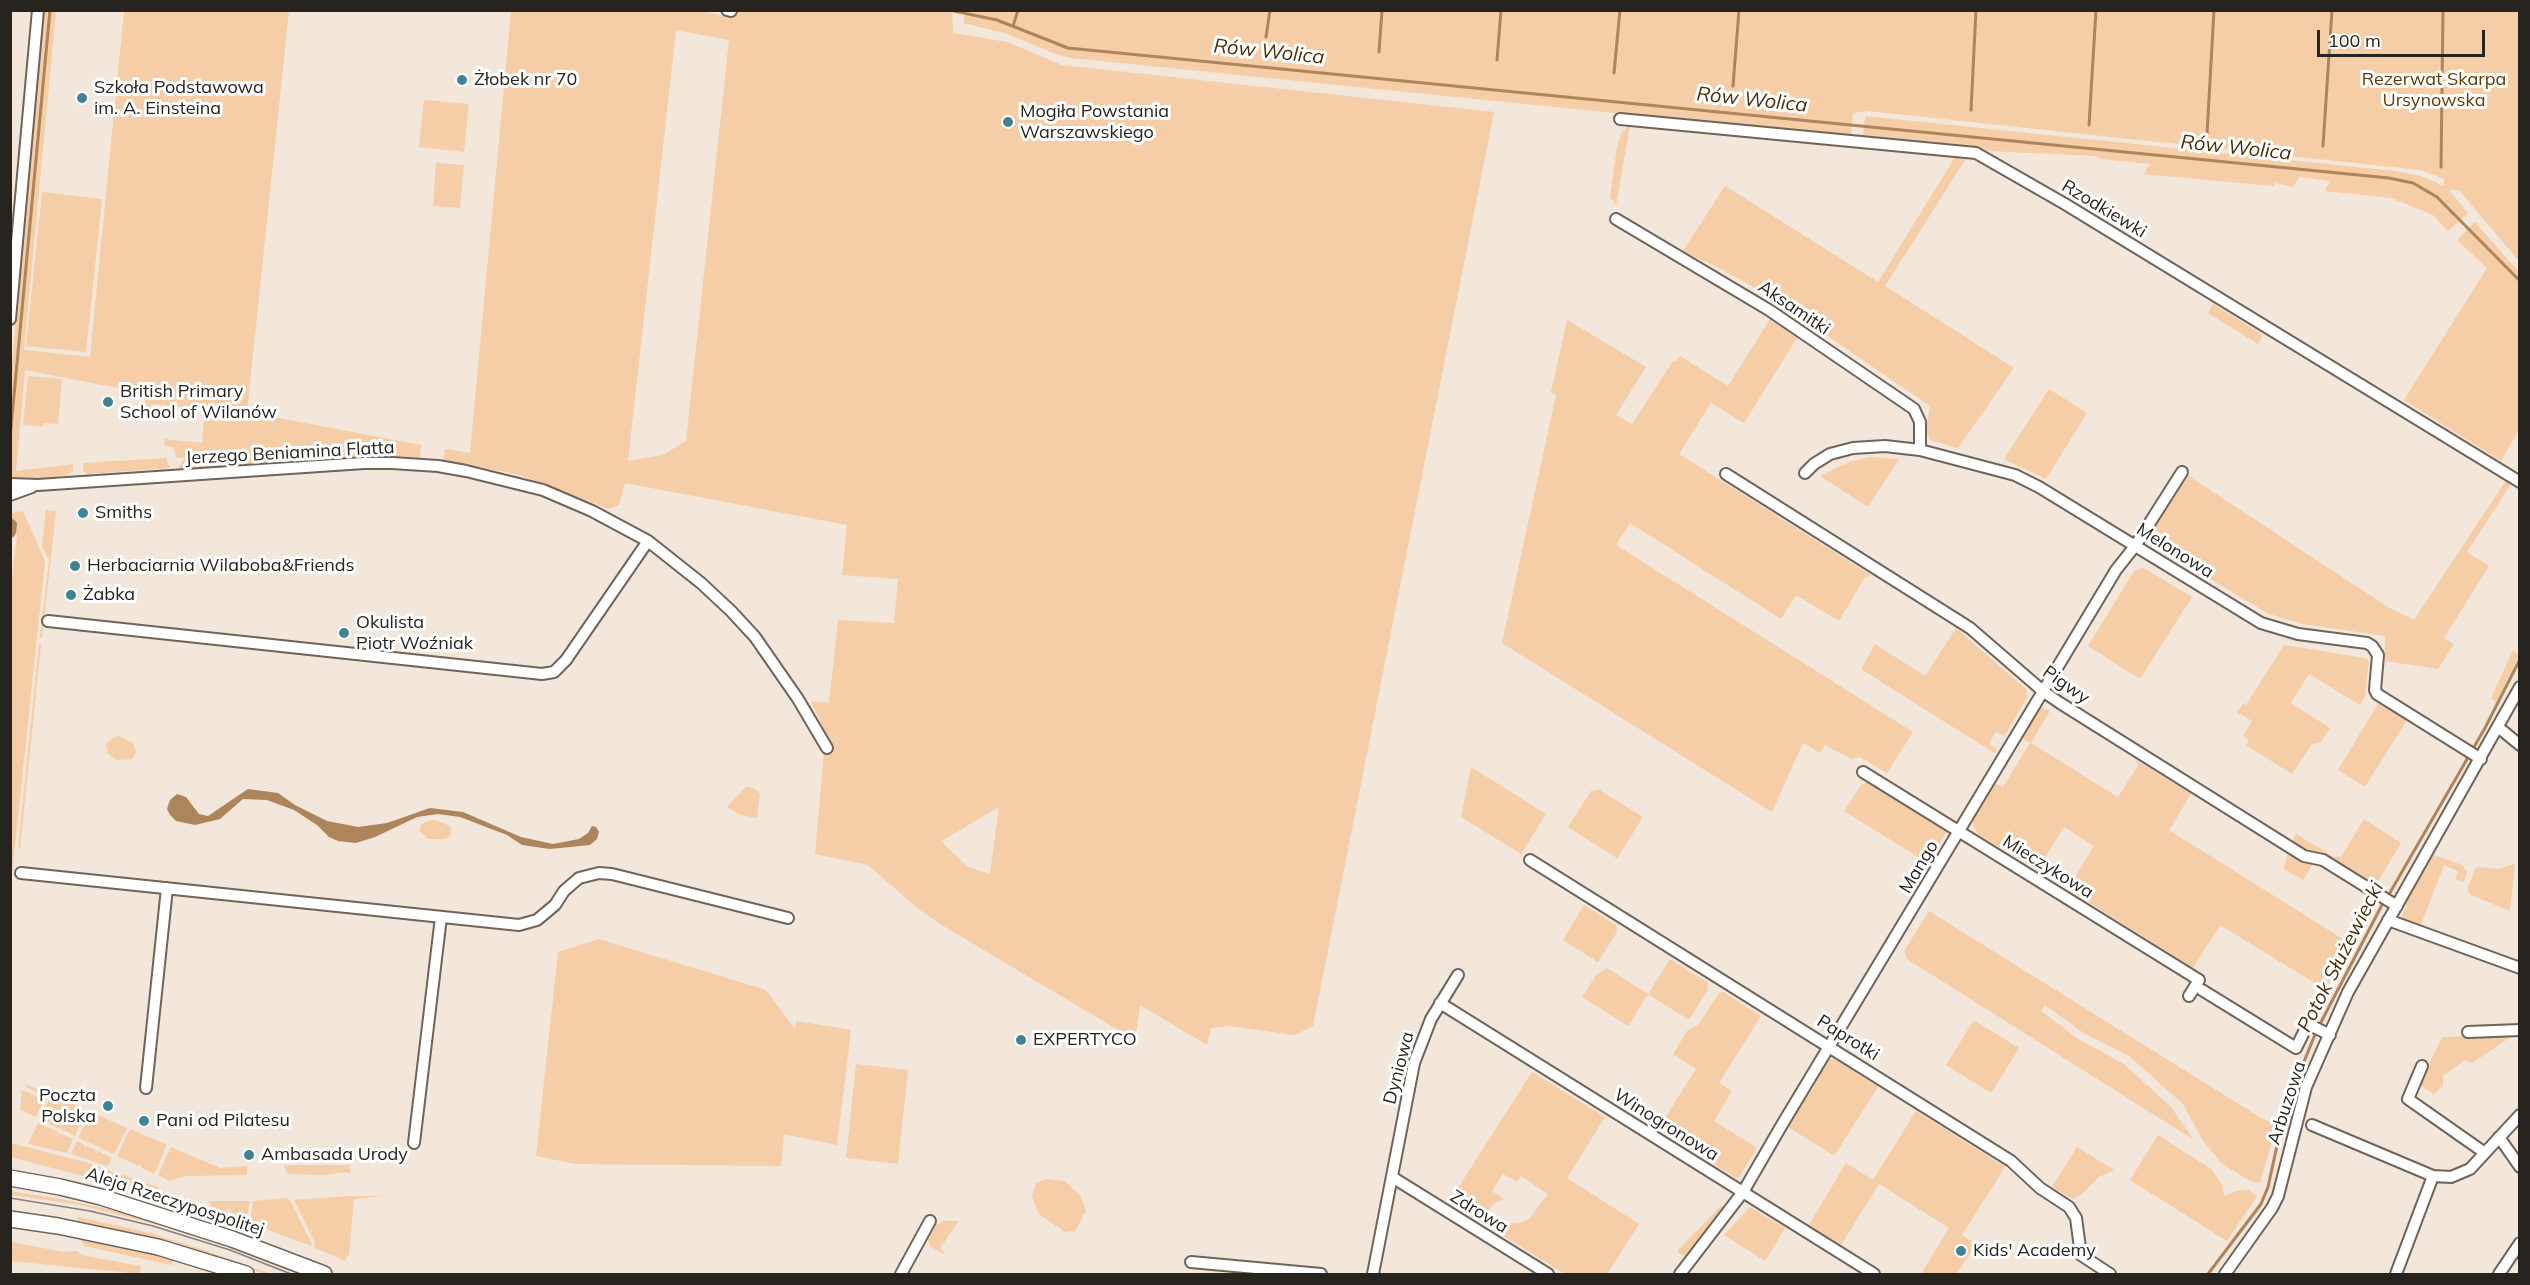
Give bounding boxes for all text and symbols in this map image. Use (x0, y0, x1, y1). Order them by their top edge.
scale bar (2320, 18, 2488, 56)
text: 100 m (2328, 29, 2381, 52)
water label: Rów Wolica (1212, 34, 1326, 70)
place label: Żłobek nr 70 (474, 69, 577, 91)
park label: Rezerwat Skarpa Ursynowska (2362, 69, 2506, 112)
marker: Żłobek nr 70 (455, 73, 469, 87)
place label: Szkoła Podstawowa im. A. Einsteina (94, 77, 264, 119)
water label: Rów Wolica (1695, 82, 1809, 118)
marker: Szkoła Podstawowa im. A. Einsteina (75, 91, 89, 105)
place label: Mogiła Powstania Warszawskiego (1020, 101, 1169, 144)
marker: Mogiła Powstania Warszawskiego (1001, 115, 1015, 129)
water label: Rów Wolica (2179, 130, 2293, 166)
street label: Rzodkiewki (2058, 175, 2150, 243)
street label: Aksamitki (1754, 276, 1834, 340)
place label: British Primary School of Wilanów (120, 381, 277, 424)
marker: British Primary School of Wilanów (101, 395, 115, 409)
street label: Jerzego Beniamina Flatta (185, 437, 395, 469)
place label: Smiths (95, 502, 152, 524)
marker: Smiths (76, 506, 90, 520)
street label: Melonowa (2132, 519, 2218, 583)
place label: Herbaciarnia Wilaboba&Friends (87, 555, 355, 577)
marker: Herbaciarnia Wilaboba&Friends (68, 559, 82, 573)
place label: Żabka (83, 584, 135, 606)
marker: Żabka (64, 588, 78, 602)
place label: Okulista Piotr Woźniak (356, 612, 473, 654)
marker: Okulista Piotr Woźniak (337, 626, 351, 640)
street label: Pigwy (2038, 661, 2094, 709)
street label: Mieczykowa (1999, 831, 2097, 903)
street label: Mango (1895, 837, 1943, 897)
water label: Potok Służewiecki (2293, 878, 2389, 1036)
street label: Paprotki (1813, 1010, 1883, 1066)
place label: EXPERTYCO (1033, 1029, 1137, 1051)
street label: Dyniowa (1379, 1029, 1419, 1107)
marker: EXPERTYCO (1014, 1033, 1028, 1047)
street label: Arbuzowa (2263, 1059, 2311, 1147)
street label: Winogronowa (1610, 1084, 1722, 1166)
place label: Poczta Polska (39, 1085, 96, 1128)
marker: Poczta Polska (101, 1099, 115, 1113)
place label: Pani od Pilatesu (156, 1110, 290, 1132)
marker: Pani od Pilatesu (137, 1114, 151, 1128)
place label: Ambasada Urody (261, 1144, 408, 1166)
marker: Ambasada Urody (242, 1148, 256, 1162)
street label: Aleja Rzeczypospolitej (83, 1163, 267, 1241)
street label: Zdrowa (1446, 1186, 1512, 1238)
place label: Kids' Academy (1973, 1240, 2096, 1262)
marker: Kids' Academy (1954, 1244, 1968, 1258)

